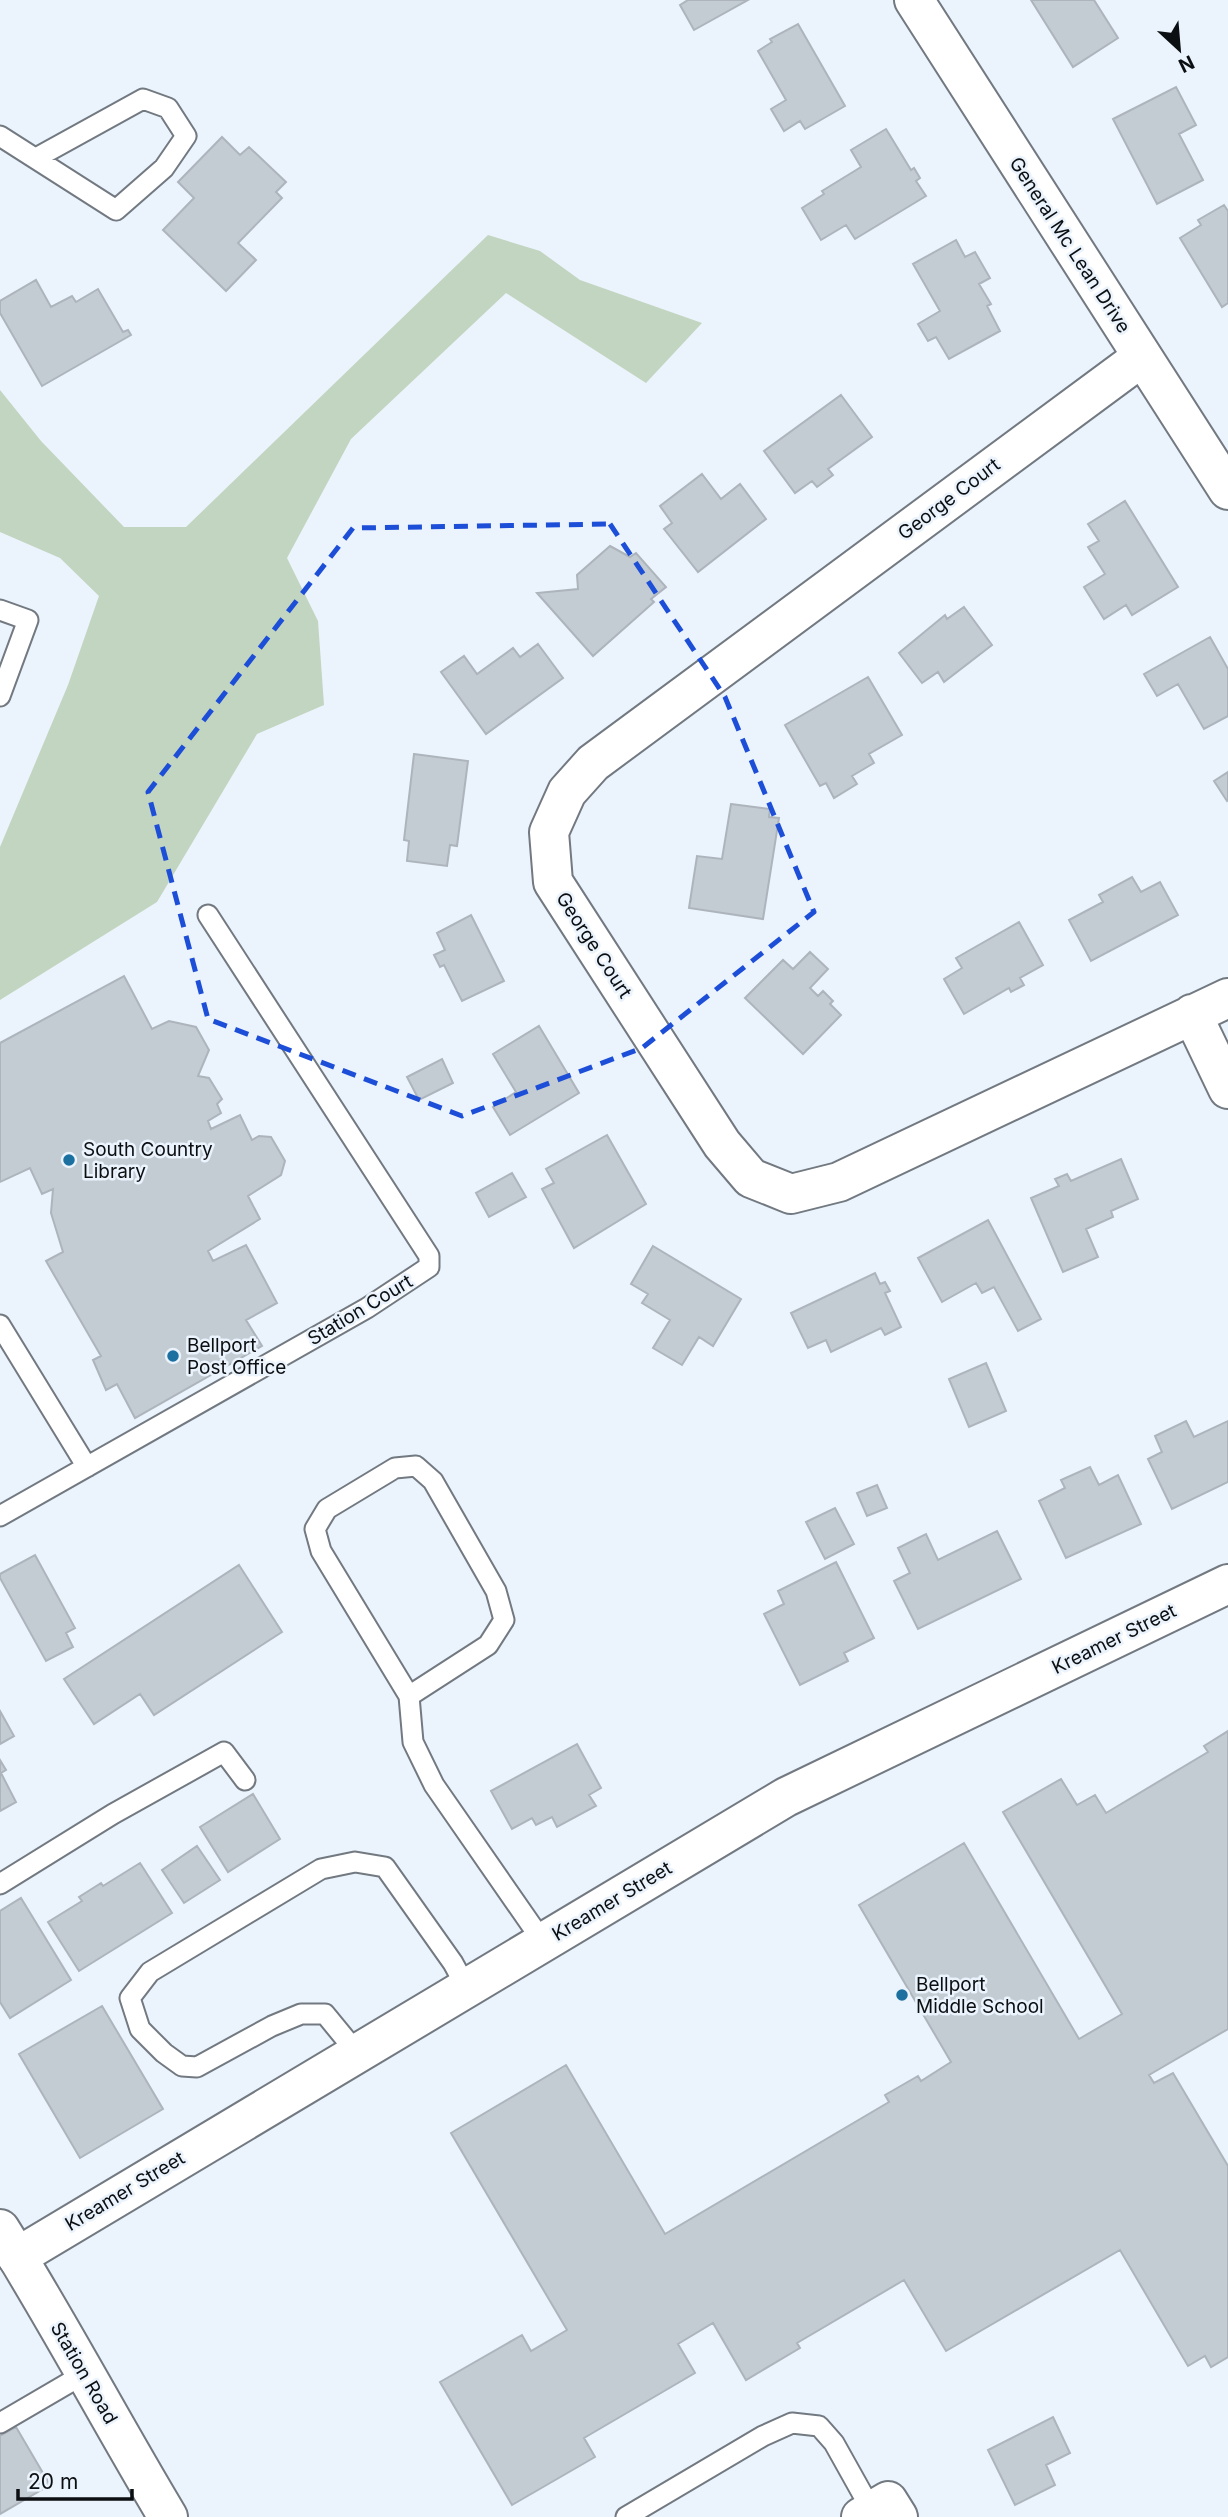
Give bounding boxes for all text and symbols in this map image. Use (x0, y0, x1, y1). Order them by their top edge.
north arrow (1144, 14, 1214, 84)
text: N (1175, 50, 1198, 77)
street label: General Mc Lean Drive (1005, 153, 1135, 337)
street label: George Court (893, 453, 1005, 545)
street label: George Court (551, 888, 637, 1002)
place label: South Country Library (83, 1138, 213, 1183)
marker: South Country Library (61, 1152, 77, 1168)
street label: Station Court (303, 1270, 417, 1350)
place label: Bellport Post Office (187, 1334, 286, 1379)
marker: Bellport Post Office (165, 1348, 181, 1364)
street label: Kreamer Street (1048, 1599, 1180, 1679)
street label: Kreamer Street (548, 1856, 676, 1946)
place label: Bellport Middle School (916, 1973, 1044, 2018)
marker: Bellport Middle School (894, 1987, 910, 2003)
street label: Kreamer Street (61, 2146, 189, 2236)
street label: Station Road (46, 2318, 122, 2428)
scale bar (18, 2458, 131, 2502)
text: 20 m (28, 2469, 78, 2494)

